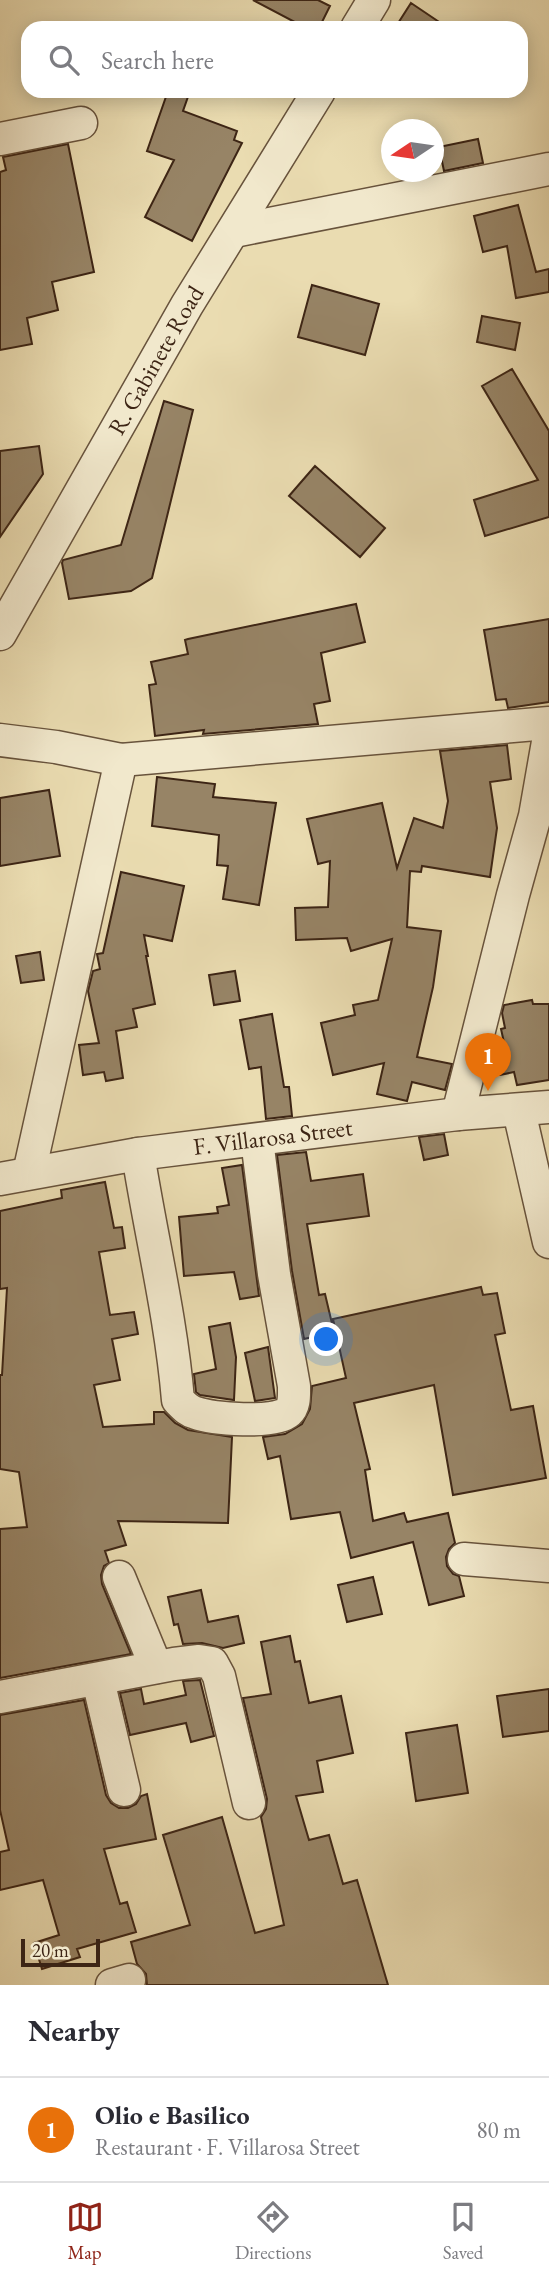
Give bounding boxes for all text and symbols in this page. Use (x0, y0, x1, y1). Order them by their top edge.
search box (21, 21, 528, 98)
icon: search (45, 41, 83, 79)
text: Search here (101, 43, 214, 77)
north arrow (381, 119, 444, 182)
street label: R. Gabinete Road (101, 279, 211, 440)
pin: 1 (465, 1033, 511, 1091)
street label: F. Villarosa Street (191, 1111, 354, 1162)
your location (309, 1322, 343, 1356)
scale bar (21, 1936, 100, 1968)
text: 20 m (32, 1938, 69, 1963)
text: Nearby (28, 2011, 120, 2050)
text: Olio e Basilico (95, 2098, 250, 2132)
text: 1 (45, 2115, 57, 2145)
text: 80 m (476, 2115, 521, 2145)
text: Restaurant · F. Villarosa Street (95, 2132, 360, 2162)
tab: Map (66, 2198, 104, 2265)
tab: Directions (235, 2198, 311, 2265)
tab: Saved (443, 2198, 483, 2265)

